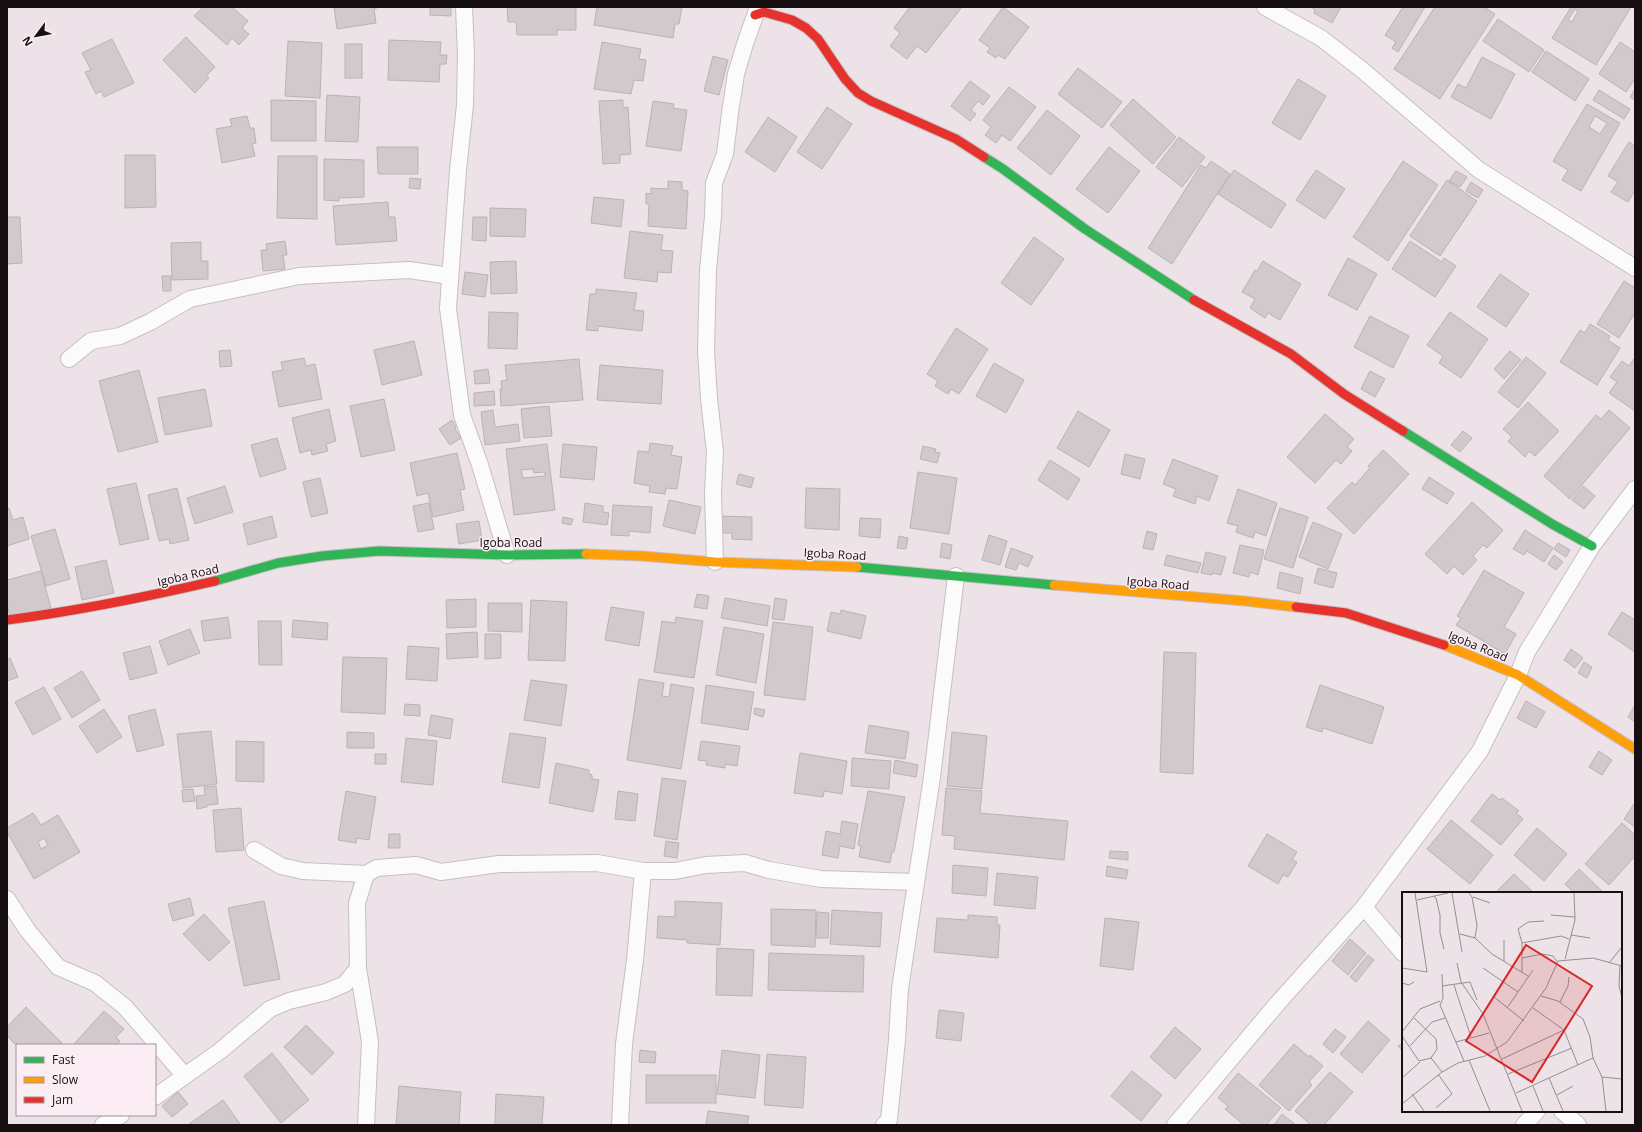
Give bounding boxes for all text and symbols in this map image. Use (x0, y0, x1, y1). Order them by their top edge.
north arrow (16, 16, 56, 56)
text: N (18, 34, 36, 49)
street label: Igoba Road (480, 534, 542, 551)
street label: Igoba Road (803, 544, 867, 564)
street label: Igoba Road (155, 560, 221, 590)
street label: Igoba Road (1126, 572, 1190, 594)
street label: Igoba Road (1446, 626, 1510, 666)
inset map (1402, 892, 1622, 1112)
legend (16, 1044, 156, 1116)
text: Fast (52, 1051, 75, 1068)
text: Slow (52, 1071, 79, 1088)
text: Jam (51, 1091, 73, 1108)

